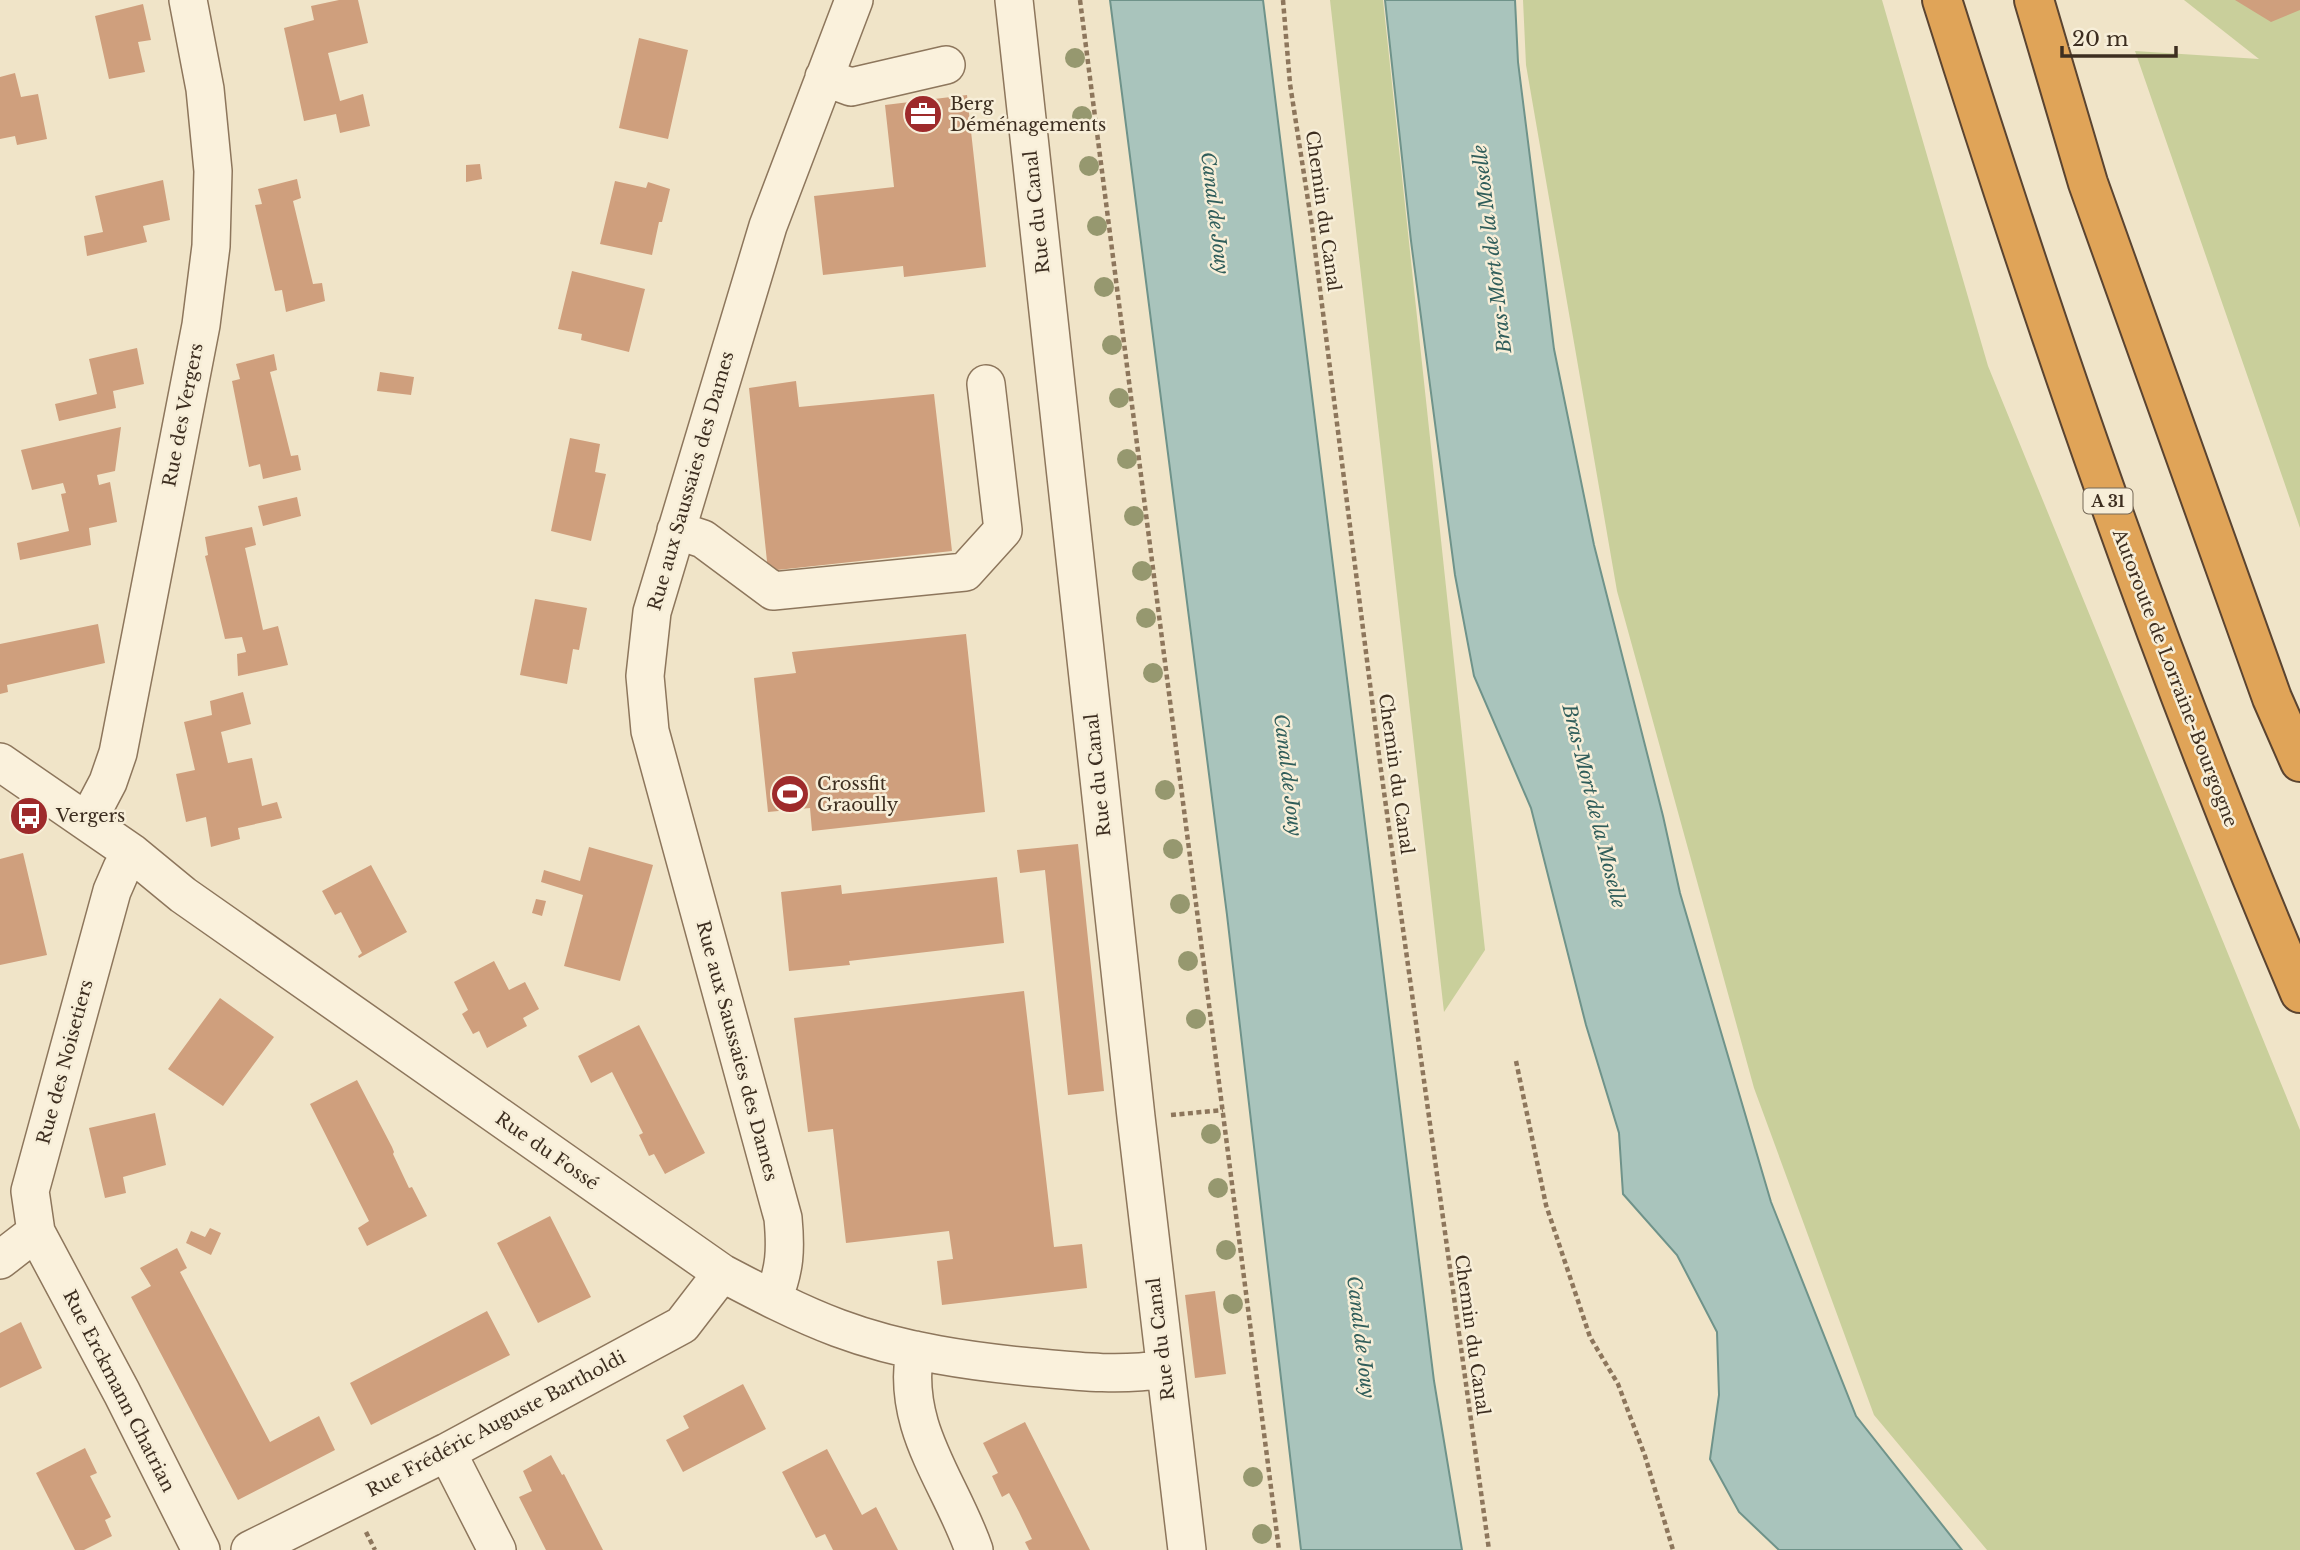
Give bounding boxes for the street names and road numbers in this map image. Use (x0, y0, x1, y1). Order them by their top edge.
street label: Chemin du Canal (1301, 129, 1345, 293)
street label: Rue du Canal (1020, 149, 1054, 275)
street label: Rue des Vergers (158, 341, 208, 489)
street label: Rue aux Saussaies des Dames (643, 349, 739, 613)
road number: A 31 (2084, 488, 2132, 514)
street label: Autoroute de Lorraine-Bourgogne (2107, 525, 2242, 830)
street label: Chemin du Canal (1374, 692, 1418, 856)
street label: Rue du Canal (1081, 712, 1115, 838)
street label: Rue aux Saussaies des Dames (692, 918, 782, 1184)
street label: Rue des Noisetiers (32, 977, 98, 1147)
street label: Rue du Fossé (491, 1107, 603, 1195)
street label: Chemin du Canal (1450, 1253, 1494, 1417)
street label: Rue du Canal (1143, 1276, 1179, 1402)
street label: Rue Erckmann Chatrian (58, 1286, 180, 1496)
street label: Rue Frédéric Auguste Bartholdi (363, 1346, 629, 1502)

